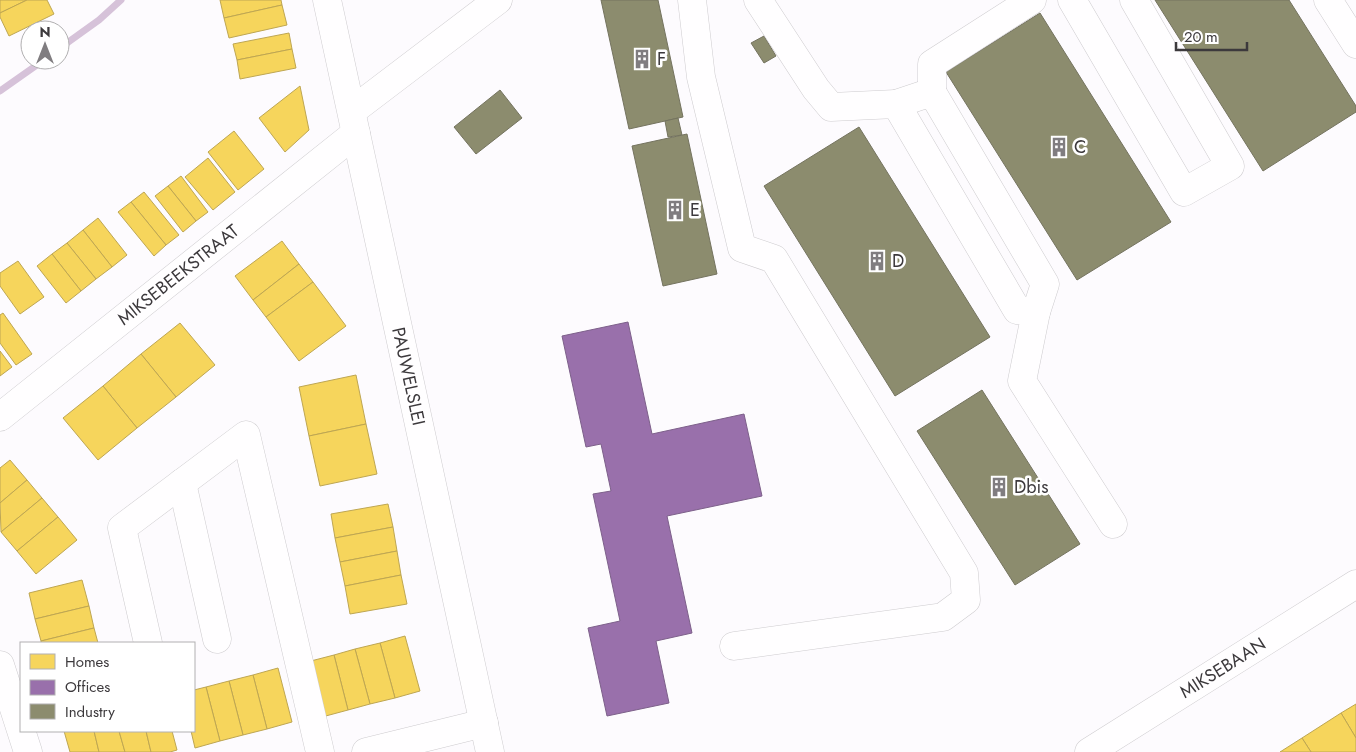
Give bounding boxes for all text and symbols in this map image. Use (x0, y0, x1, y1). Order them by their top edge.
north arrow (20, 20, 70, 70)
scale bar (1176, 20, 1247, 52)
text: N (39, 22, 51, 42)
text: 20 m (1184, 26, 1218, 48)
place label: F (657, 46, 666, 72)
building icon: F (631, 48, 653, 70)
place label: C (1074, 134, 1086, 160)
building icon: C (1048, 136, 1070, 158)
place label: E (690, 197, 700, 223)
building icon: E (664, 199, 686, 221)
street label: MIKSEBEEKSTRAAT (112, 218, 245, 331)
place label: D (892, 248, 904, 274)
building icon: D (866, 250, 888, 272)
street label: PAUWELSLEI (385, 325, 432, 428)
place label: Dbis (1014, 474, 1048, 500)
building icon: Dbis (988, 476, 1010, 498)
street label: MIKSEBAAN (1175, 631, 1271, 705)
legend (20, 642, 195, 732)
text: Homes (65, 651, 109, 673)
text: Offices (65, 676, 110, 698)
text: Industry (65, 701, 115, 723)

